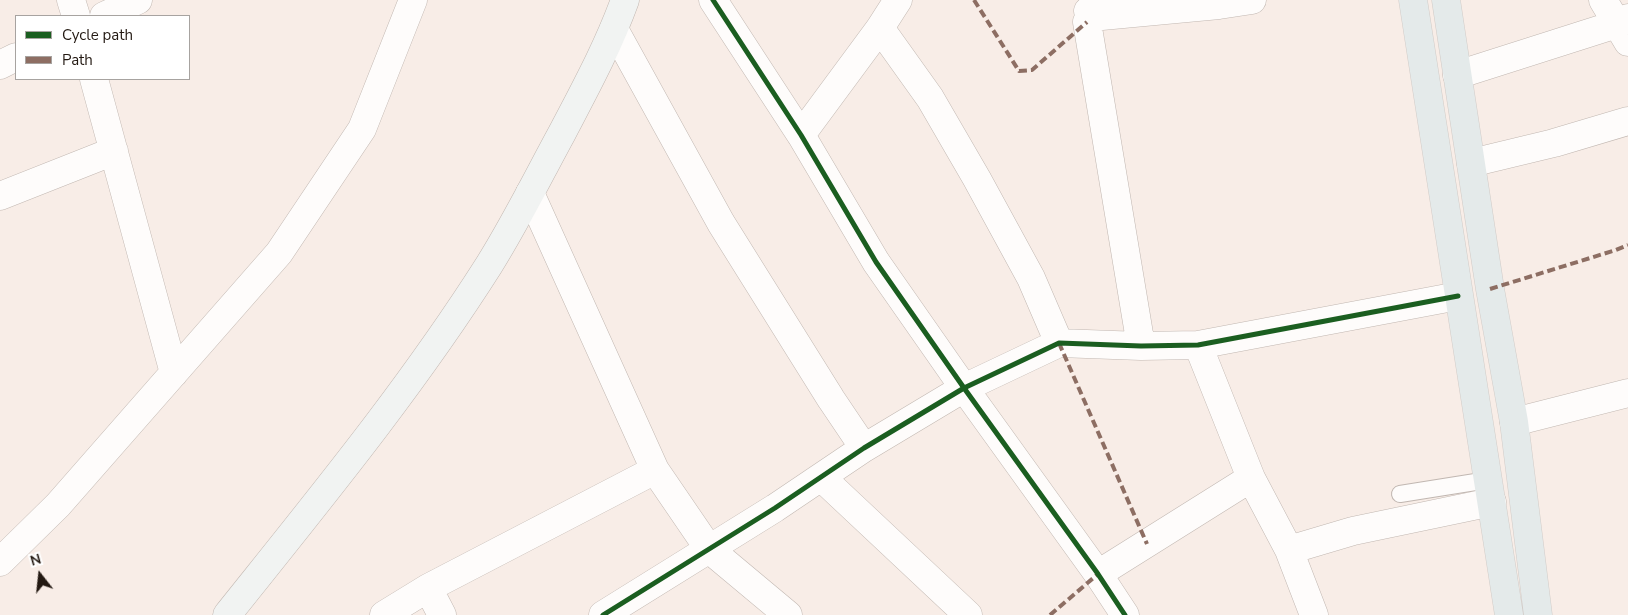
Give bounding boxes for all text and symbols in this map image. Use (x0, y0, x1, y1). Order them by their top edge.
legend (15, 15, 190, 80)
text: Cycle path (62, 25, 133, 45)
text: Path (62, 50, 93, 70)
north arrow (15, 550, 65, 600)
text: N (28, 550, 43, 571)

